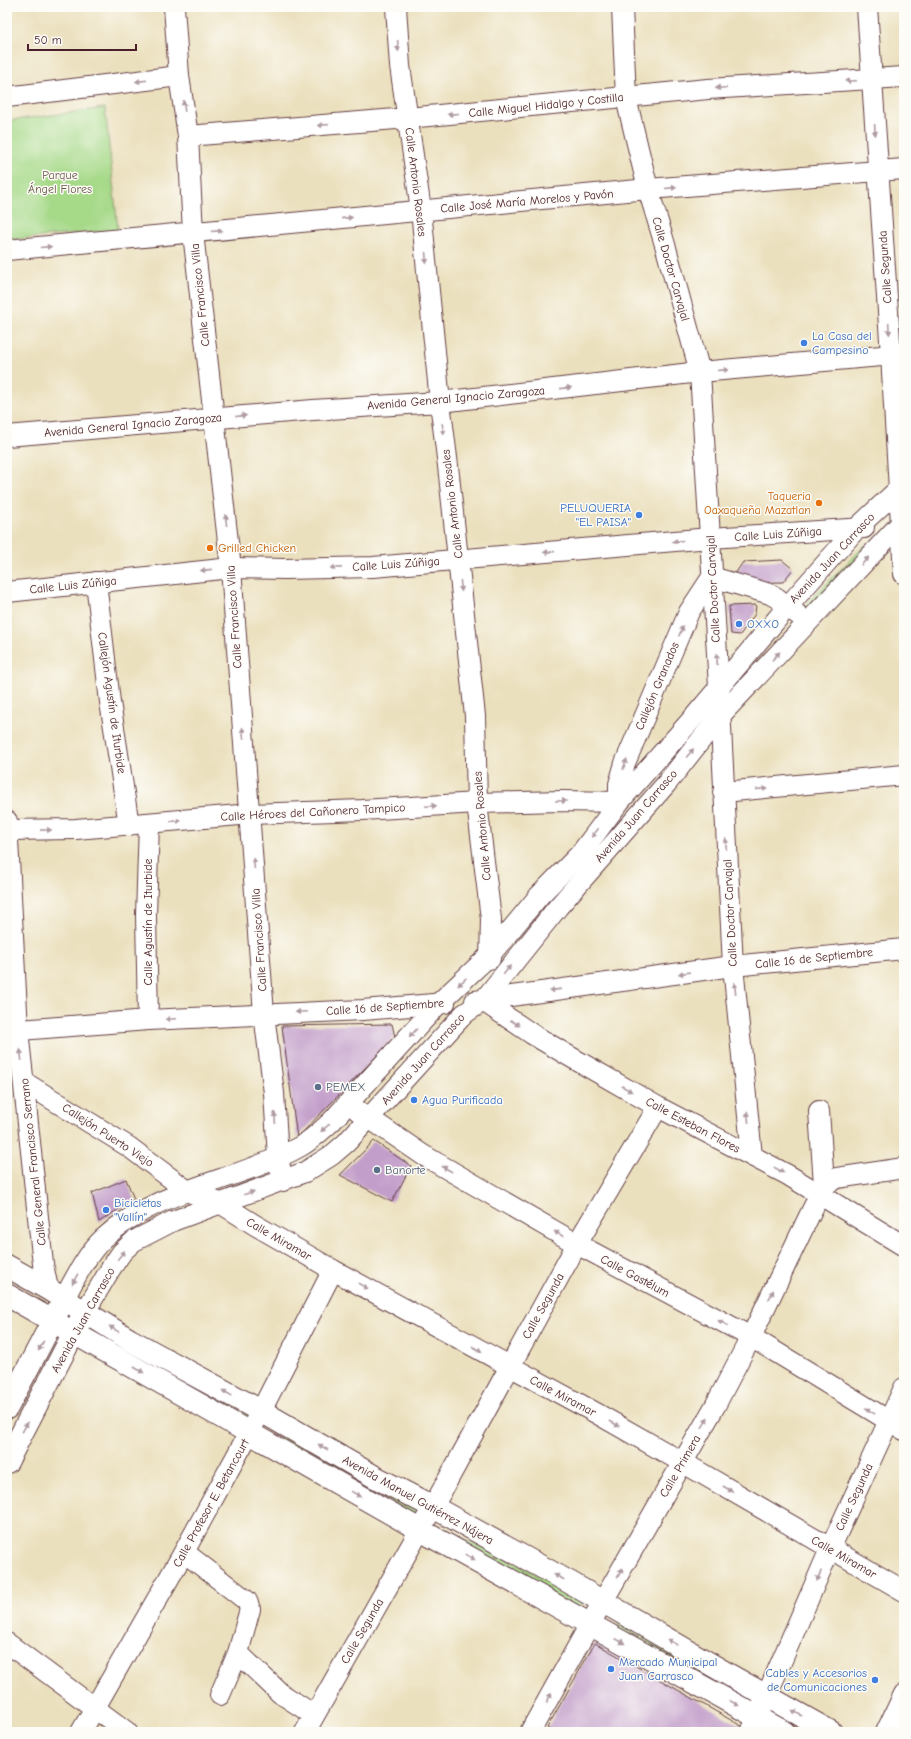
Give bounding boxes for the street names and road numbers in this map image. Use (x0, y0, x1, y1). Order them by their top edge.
street label: Calle Miguel Hidalgo y Costilla (468, 90, 624, 120)
street label: Calle Antonio Rosales (402, 127, 430, 237)
street label: Calle José María Morelos y Pavón (440, 186, 614, 216)
street label: Calle Doctor Carvajal (649, 215, 693, 323)
street label: Calle Segunda (875, 230, 895, 304)
street label: Calle Francisco Villa (188, 243, 212, 347)
street label: Avenida General Ignacio Zaragoza (367, 383, 545, 413)
street label: Avenida General Ignacio Zaragoza (44, 410, 222, 440)
street label: Calle Antonio Rosales (438, 449, 466, 559)
street label: Avenida Juan Carrasco (787, 510, 877, 606)
street label: Calle Luis Zúñiga (734, 524, 822, 544)
street label: Calle Doctor Carvajal (703, 535, 723, 643)
street label: Calle Luis Zúñiga (352, 554, 440, 574)
street label: Calle Francisco Villa (223, 565, 245, 669)
street label: Calle Luis Zúñiga (29, 573, 117, 597)
street label: Callejón Agustín de Iturbide (95, 631, 129, 775)
street label: Callejón Granados (632, 640, 682, 732)
street label: Avenida Juan Carrasco (592, 767, 680, 865)
street label: Calle Antonio Rosales (470, 771, 494, 881)
street label: Calle Héroes del Cañonero Tampico (220, 800, 406, 824)
street label: Calle Agustín de Iturbide (141, 858, 155, 986)
street label: Calle Doctor Carvajal (720, 859, 740, 967)
street label: Calle Francisco Villa (248, 888, 270, 992)
street label: Calle 16 de Septiembre (754, 945, 874, 971)
street label: Calle 16 de Septiembre (325, 996, 445, 1018)
street label: Avenida Juan Carrasco (378, 1010, 468, 1108)
street label: Calle General Francisco Serrano (17, 1077, 49, 1247)
street label: Calle Esteban Flores (643, 1094, 743, 1156)
street label: Callejón Puerto Viejo (60, 1100, 156, 1170)
street label: Calle Miramar (244, 1215, 314, 1263)
street label: Calle Gastélum (598, 1252, 672, 1300)
street label: Avenida Juan Carrasco (48, 1265, 118, 1375)
street label: Calle Segunda (519, 1271, 567, 1341)
street label: Calle Miramar (527, 1373, 599, 1419)
street label: Calle Primera (657, 1432, 703, 1500)
street label: Calle Profesor E. Betancourt (170, 1436, 252, 1570)
street label: Avenida Manuel Gutiérrez Nájera (340, 1453, 496, 1547)
street label: Calle Segunda (832, 1461, 876, 1533)
street label: Calle Miramar (809, 1533, 879, 1581)
street label: Calle Segunda (338, 1596, 386, 1666)

